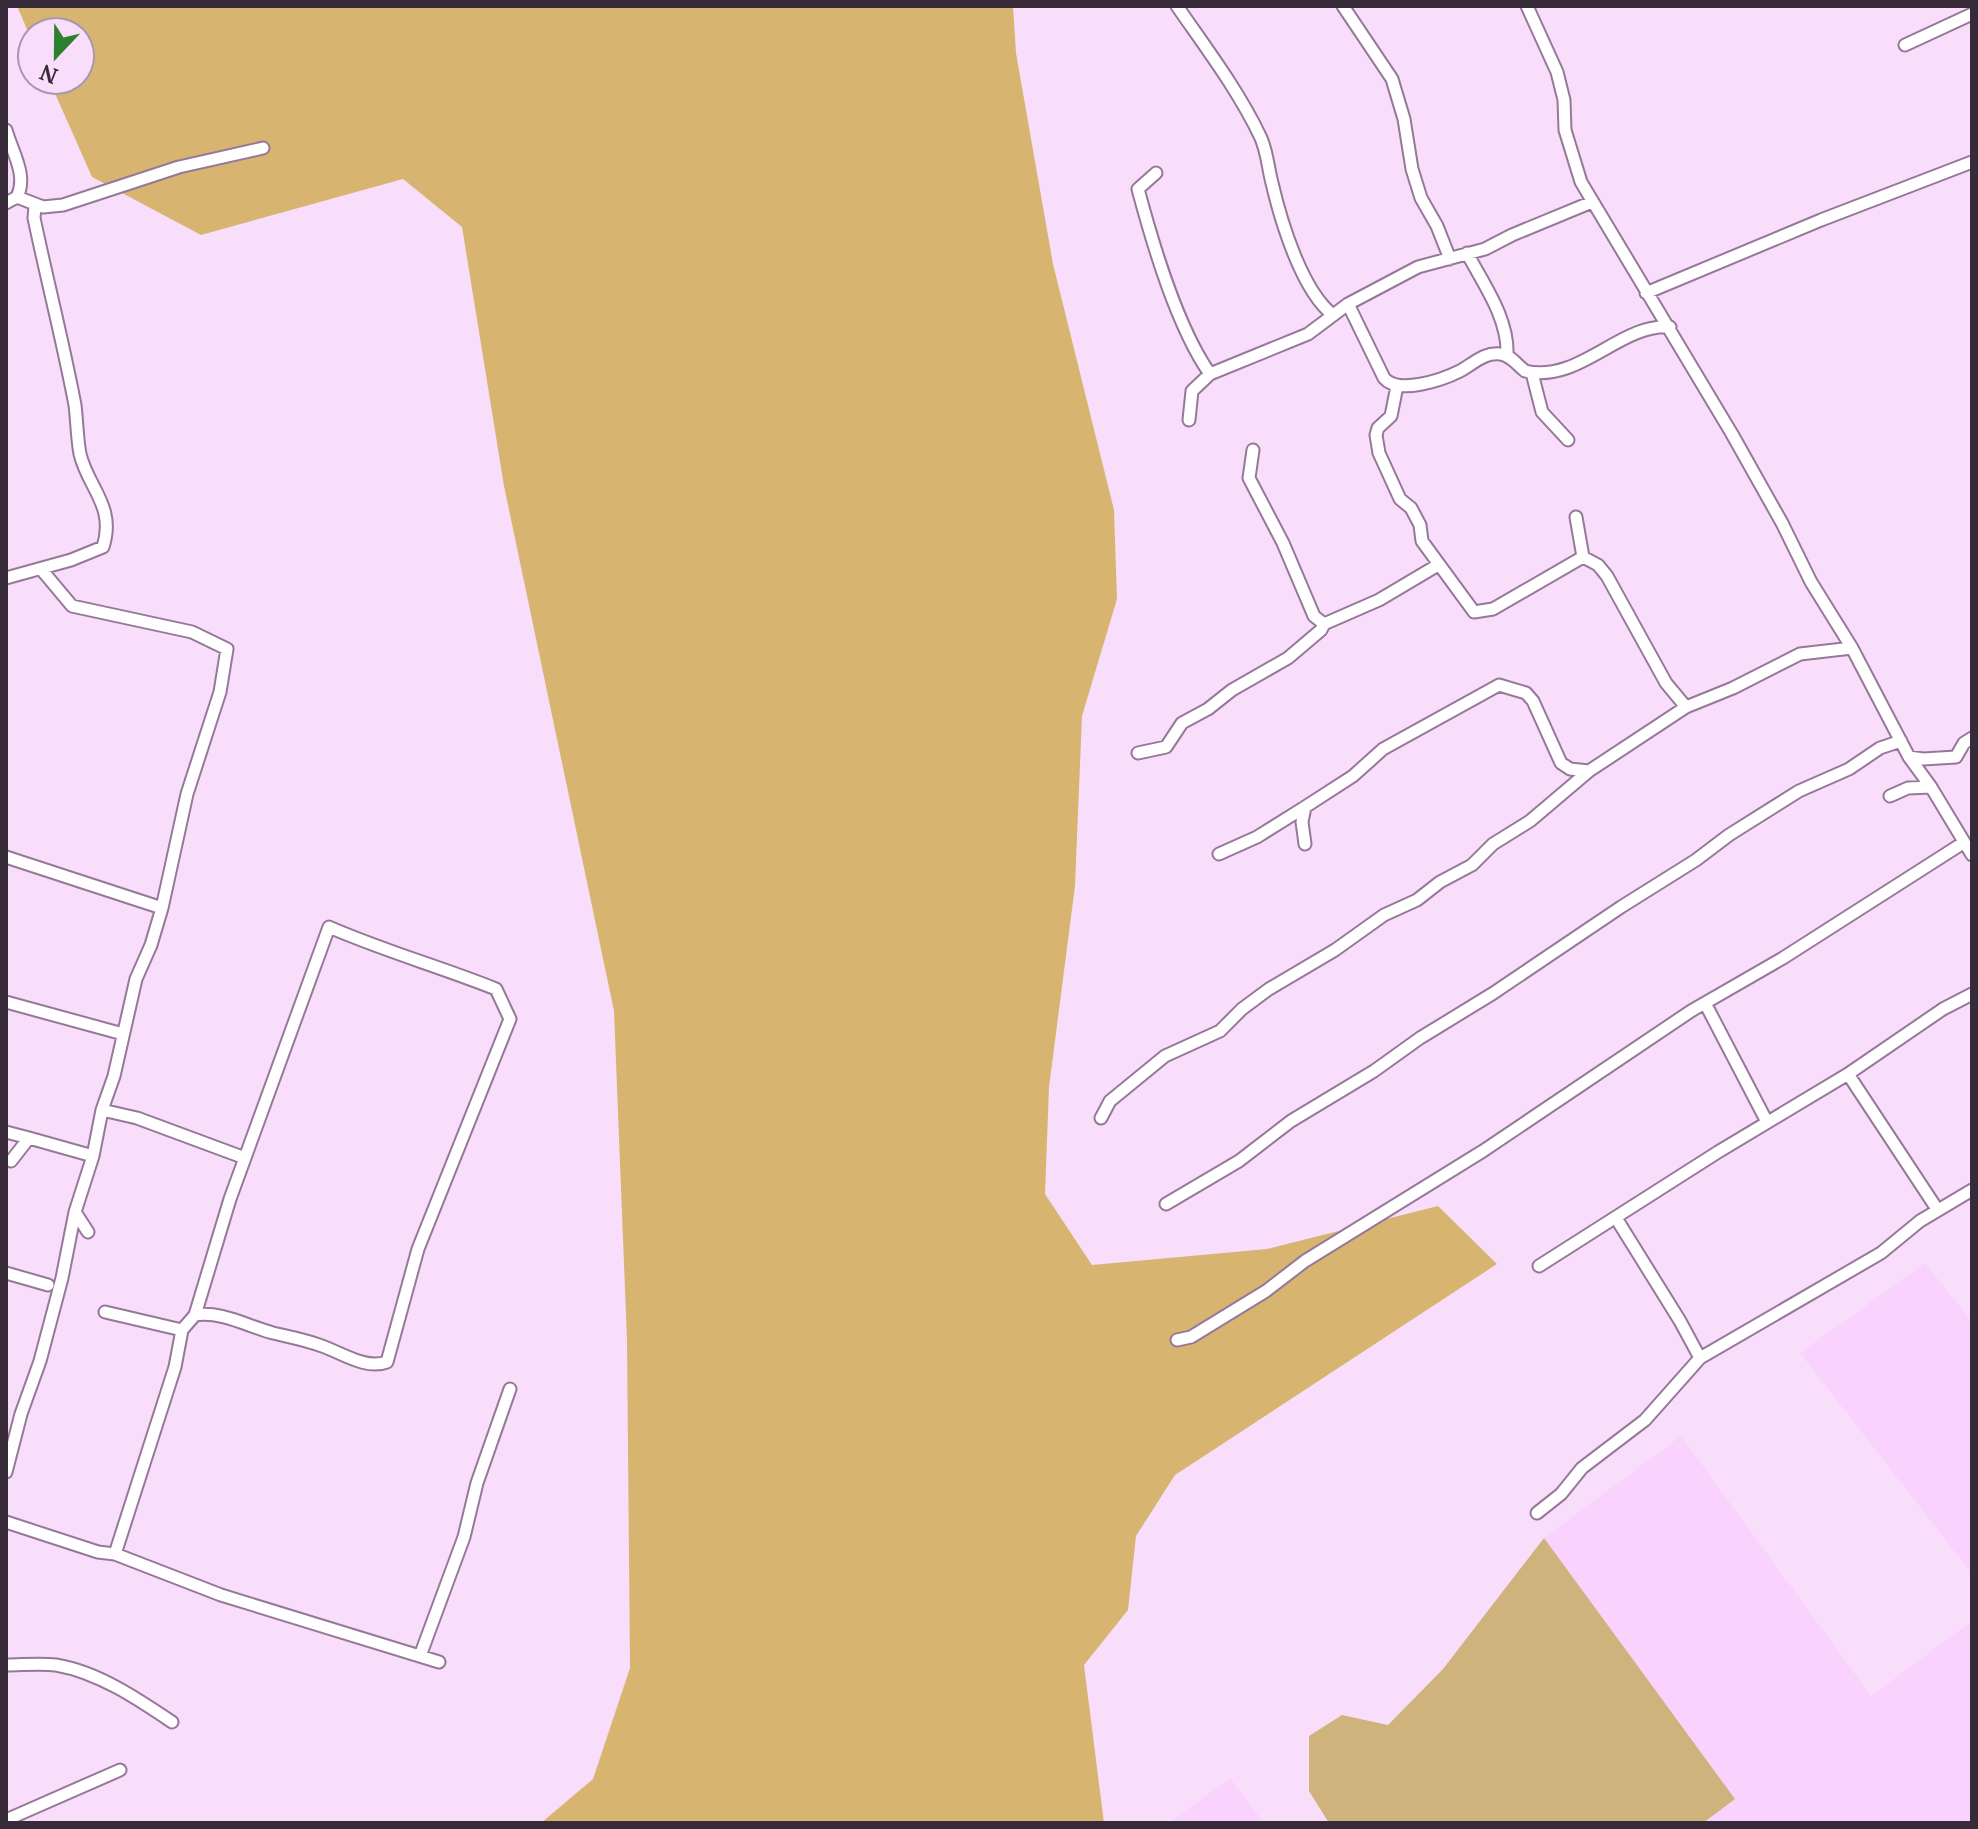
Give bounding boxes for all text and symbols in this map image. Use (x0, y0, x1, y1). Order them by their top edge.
north arrow (16, 16, 96, 96)
text: N (35, 58, 61, 92)

